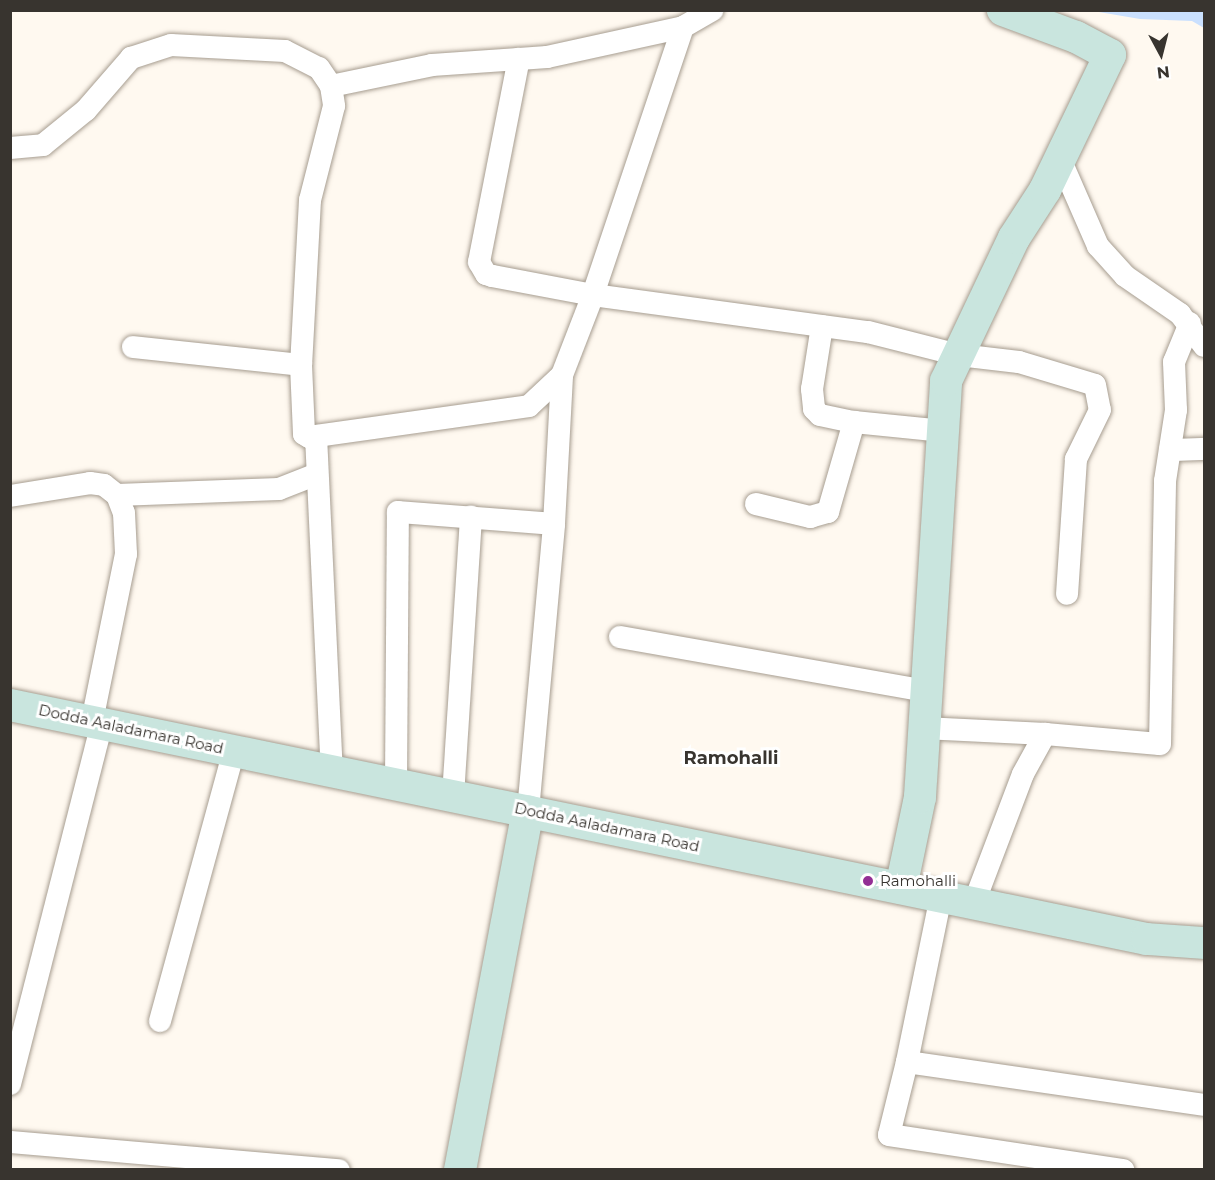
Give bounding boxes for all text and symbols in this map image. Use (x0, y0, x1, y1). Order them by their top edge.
north arrow (1131, 24, 1191, 84)
text: N (1156, 62, 1171, 83)
street label: Dodda Aaladamara Road (37, 701, 225, 757)
district label: Ramohalli (684, 747, 778, 769)
street label: Dodda Aaladamara Road (513, 799, 701, 855)
place label: Ramohalli (880, 872, 956, 890)
marker: Ramohalli (861, 874, 875, 888)

